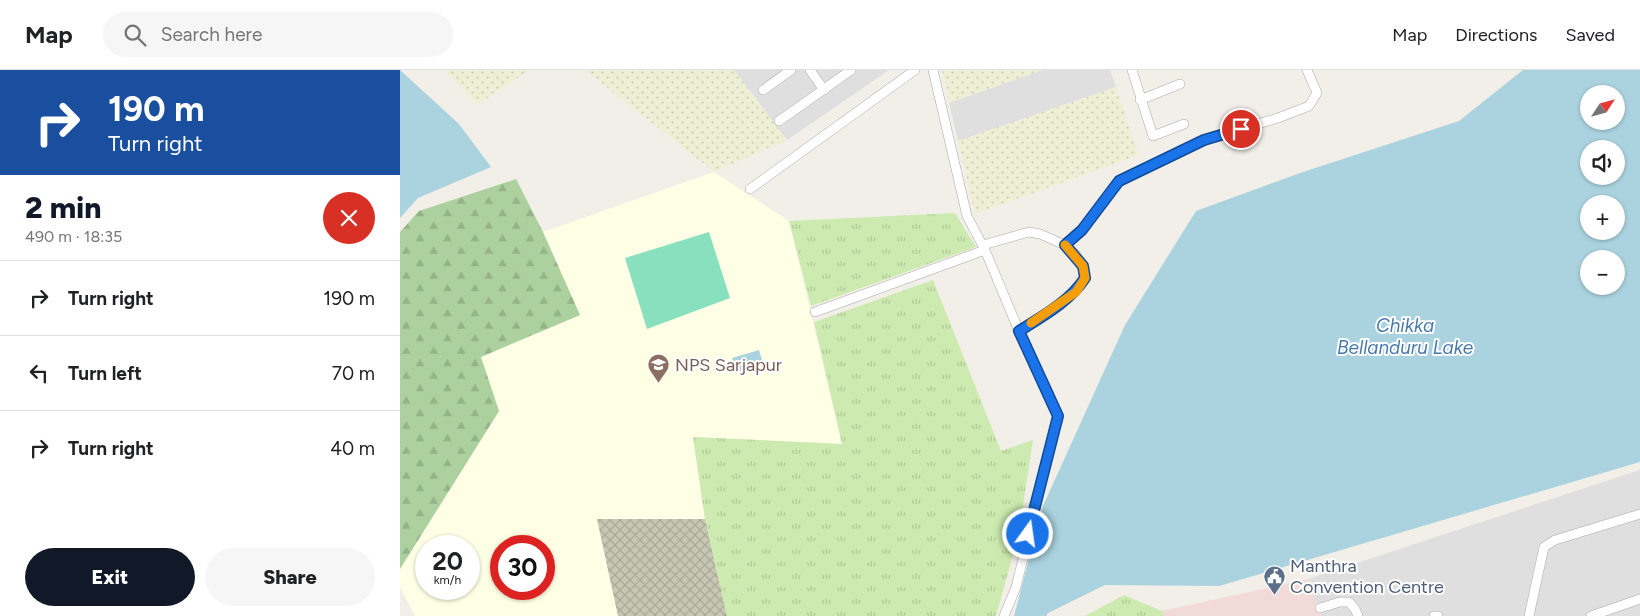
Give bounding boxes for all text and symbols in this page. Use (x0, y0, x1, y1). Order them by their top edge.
search box (103, 12, 453, 57)
text: Map (25, 20, 73, 49)
icon: search (121, 21, 149, 49)
text: Search here (161, 23, 262, 46)
text: Map (1392, 24, 1427, 46)
text: Directions (1455, 24, 1537, 46)
text: Saved (1565, 24, 1615, 46)
north arrow (1580, 85, 1625, 130)
map controls (1580, 85, 1625, 295)
text: 190 m (108, 88, 205, 130)
icon: right (25, 90, 90, 155)
pin (1220, 108, 1262, 150)
icon: arrive (1227, 115, 1255, 143)
text: Turn right (108, 130, 203, 157)
button: sound (1580, 140, 1625, 185)
text: 2 min (25, 189, 102, 226)
button: close (323, 192, 375, 244)
button: + (1580, 195, 1625, 240)
text: 490 m · 18:35 (25, 227, 122, 246)
button: − (1580, 250, 1625, 295)
icon: right (25, 284, 53, 312)
text: Turn right (68, 287, 154, 310)
text: 190 m (323, 287, 375, 310)
water label: Chikka Bellanduru Lake (1337, 314, 1474, 359)
school or university icon: NPS Sarjapur (647, 353, 671, 384)
place label: NPS Sarjapur (675, 354, 782, 376)
icon: left (25, 359, 53, 387)
text: Turn left (68, 362, 142, 385)
text: 70 m (332, 362, 375, 385)
icon: right (25, 434, 53, 462)
text: Turn right (68, 437, 154, 460)
text: 40 m (330, 437, 375, 460)
position arrow (1001, 507, 1053, 559)
speed limit sign: 30 (490, 535, 555, 600)
text: 20 (432, 546, 463, 576)
button: Exit (25, 548, 195, 606)
button: Share (205, 548, 375, 606)
place label: Manthra Convention Centre (1290, 555, 1444, 598)
public building icon: Manthra Convention Centre (1262, 564, 1286, 595)
text: km/h (434, 573, 461, 587)

